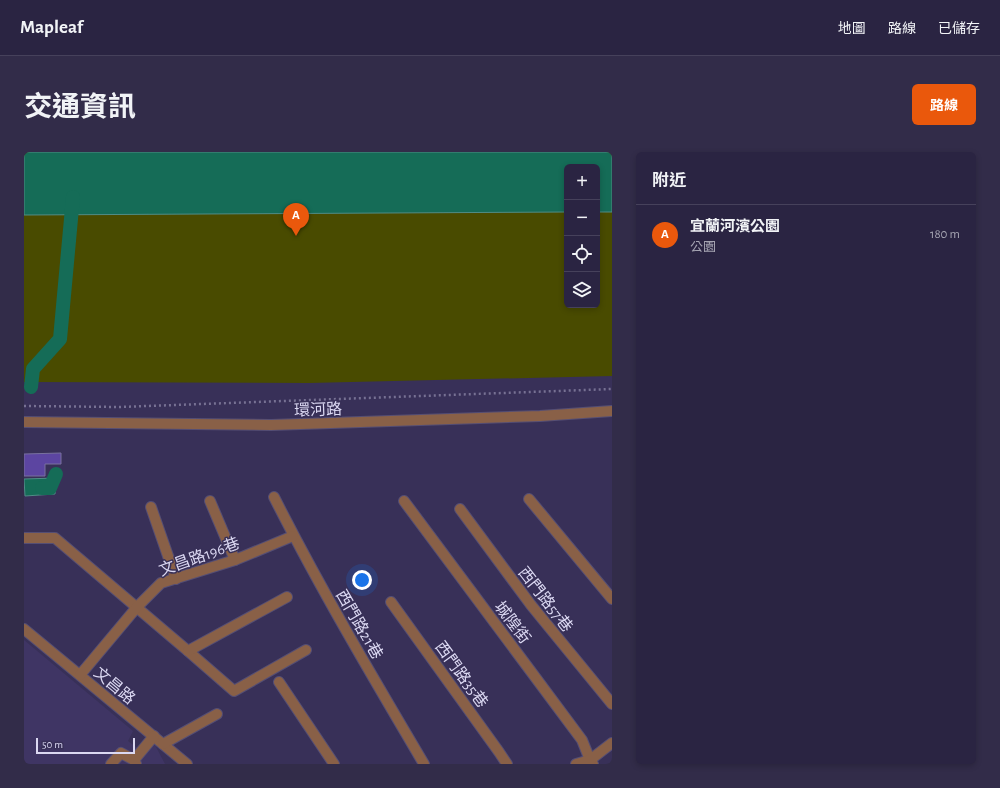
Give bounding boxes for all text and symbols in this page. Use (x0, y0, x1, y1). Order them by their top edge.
text: Mapleaf (20, 18, 83, 37)
text: 地圖 (838, 22, 866, 36)
text: 路線 (888, 22, 916, 36)
text: 已儲存 (938, 22, 980, 36)
button: 路線 (912, 84, 976, 125)
text: 交通資訊 (24, 94, 136, 122)
map controls (564, 164, 600, 308)
button: + (564, 164, 600, 200)
text: 附近 (652, 172, 686, 189)
button: − (564, 200, 600, 236)
pin: A (283, 203, 309, 236)
text: 宜蘭河濱公園 (690, 219, 780, 234)
text: A (661, 228, 669, 241)
text: 180 m (930, 228, 960, 241)
button: locate (564, 236, 600, 272)
text: 公園 (690, 241, 716, 254)
button: layers (564, 272, 600, 308)
street label: 環河路 (294, 400, 342, 419)
street label: 文昌路196巷 (157, 534, 242, 579)
street label: 西門路57巷 (515, 564, 576, 635)
your location (352, 570, 372, 590)
street label: 西門路21巷 (333, 587, 386, 662)
street label: 城隍街 (491, 598, 534, 647)
street label: 西門路35巷 (432, 638, 491, 711)
street label: 文昌路 (91, 663, 139, 707)
scale bar (36, 736, 135, 755)
text: 50 m (42, 739, 63, 750)

